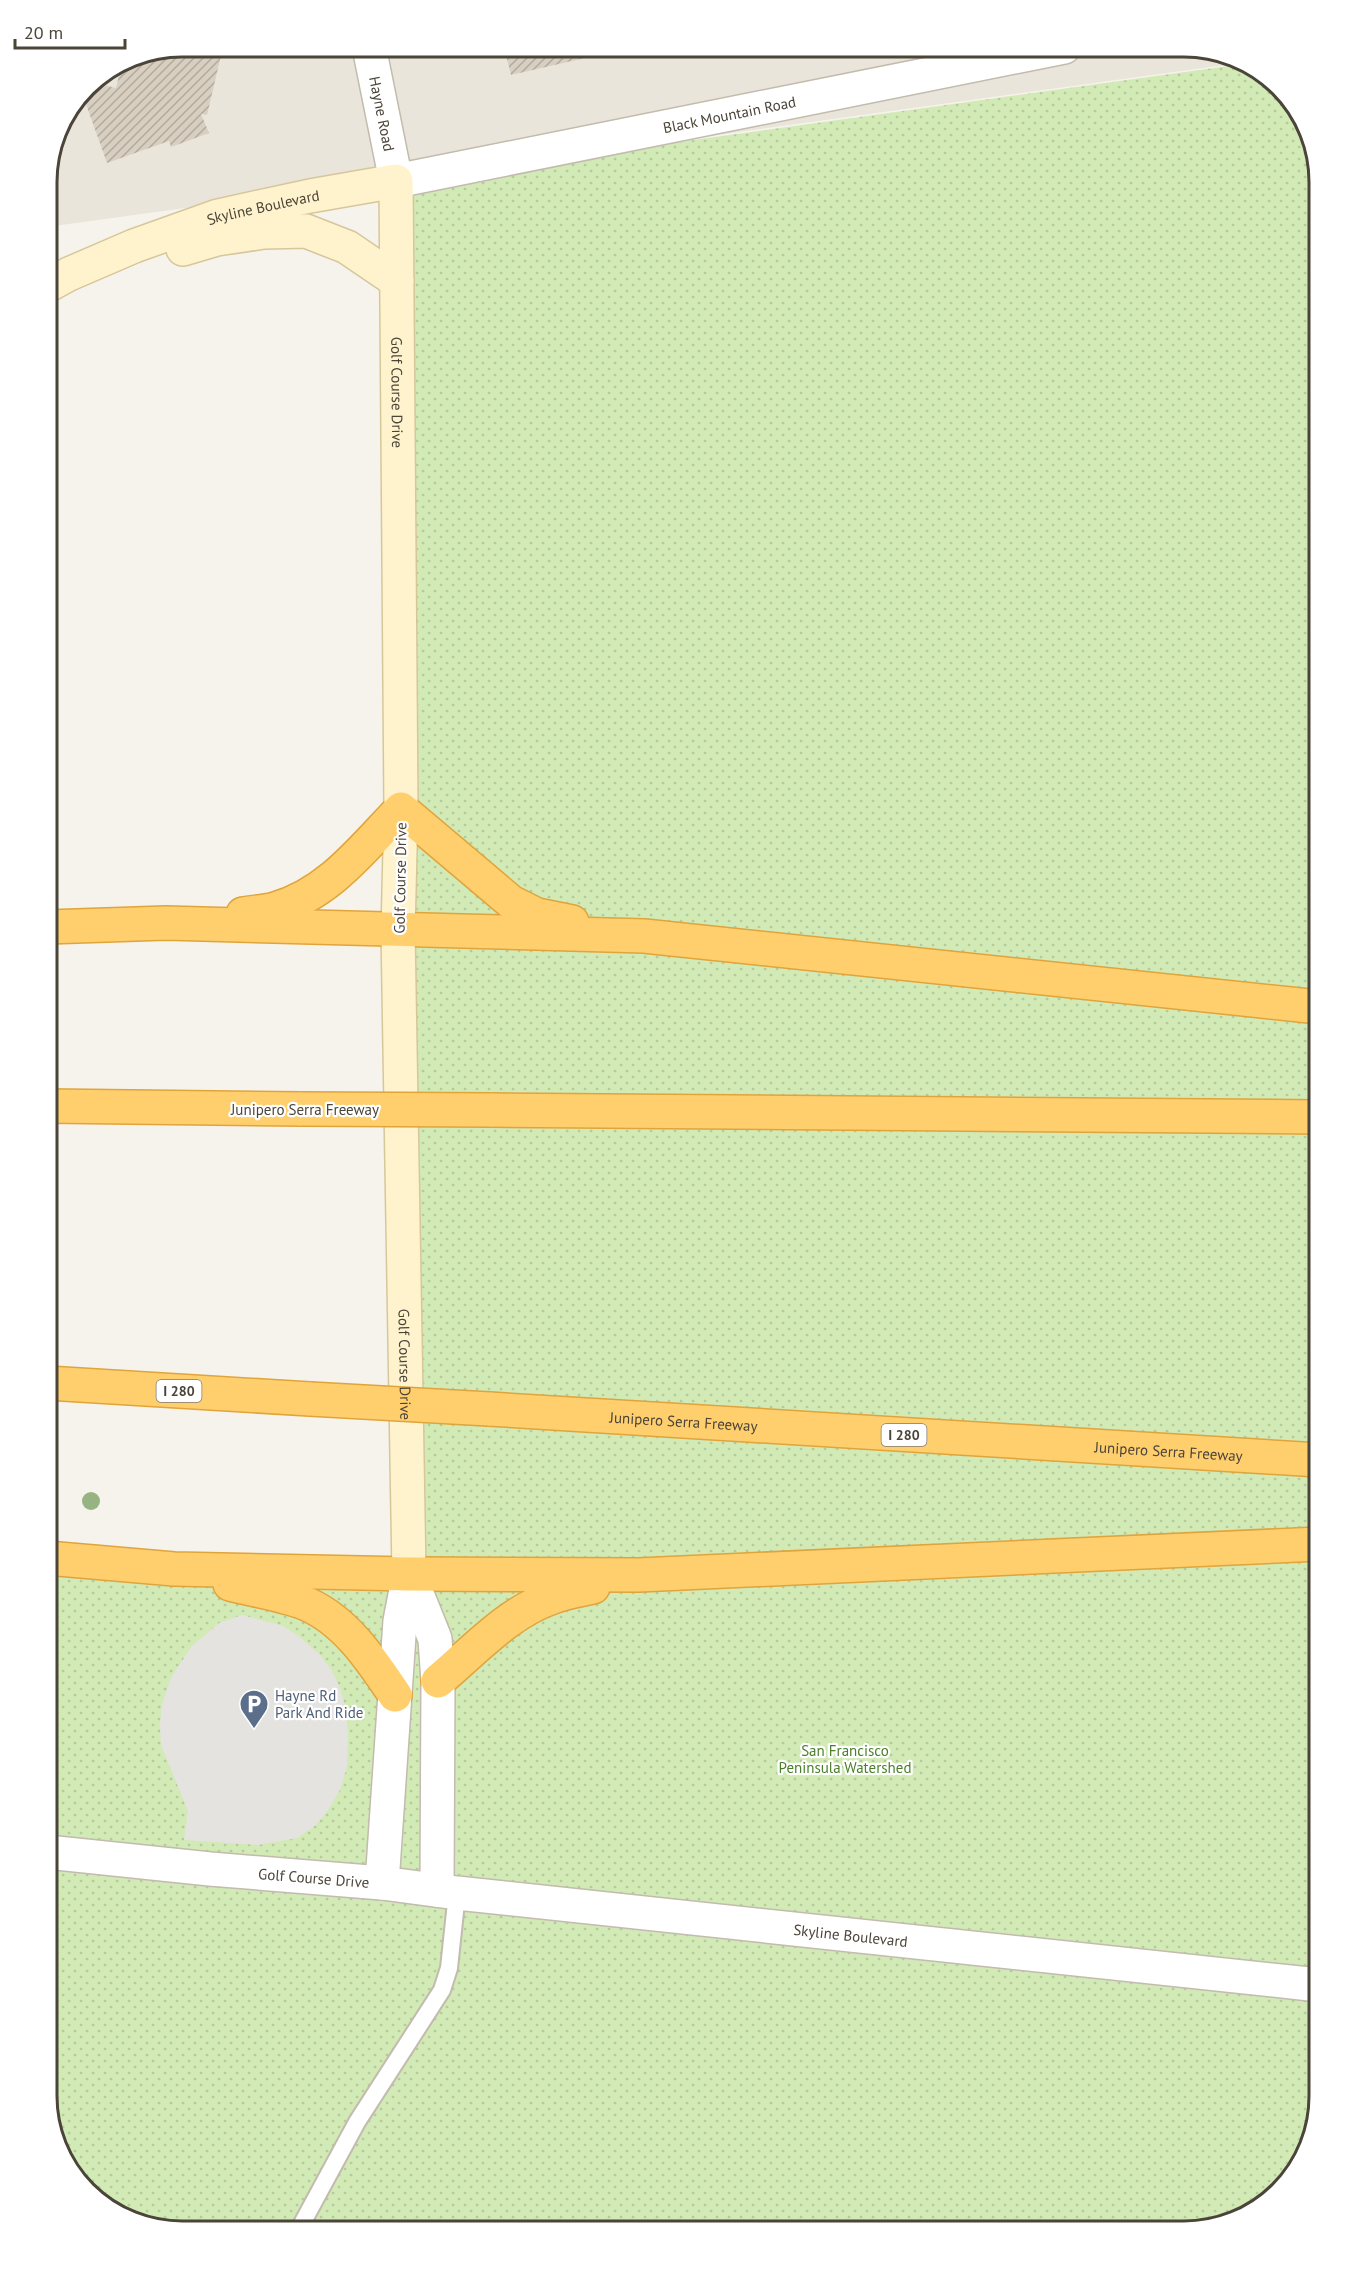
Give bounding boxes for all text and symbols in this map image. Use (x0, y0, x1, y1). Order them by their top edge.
scale bar (15, 12, 124, 50)
text: 20 m (24, 21, 63, 44)
street label: Hayne Road (366, 74, 399, 153)
street label: Black Mountain Road (661, 92, 797, 137)
street label: Skyline Boulevard (204, 185, 321, 229)
street label: Golf Course Drive (388, 337, 408, 448)
street label: Golf Course Drive (390, 822, 410, 934)
street label: Junipero Serra Freeway (230, 1100, 379, 1119)
street label: Golf Course Drive (395, 1309, 416, 1420)
road number: I 280 (156, 1380, 201, 1402)
street label: Junipero Serra Freeway (608, 1407, 758, 1435)
road number: I 280 (882, 1424, 926, 1446)
street label: Junipero Serra Freeway (1093, 1437, 1243, 1465)
place label: Hayne Rd Park And Ride (275, 1686, 363, 1722)
parking icon: Hayne Rd Park And Ride (238, 1688, 270, 1730)
park label: San Francisco Peninsula Watershed (779, 1741, 911, 1777)
street label: Golf Course Drive (258, 1863, 370, 1891)
street label: Skyline Boulevard (793, 1919, 909, 1951)

